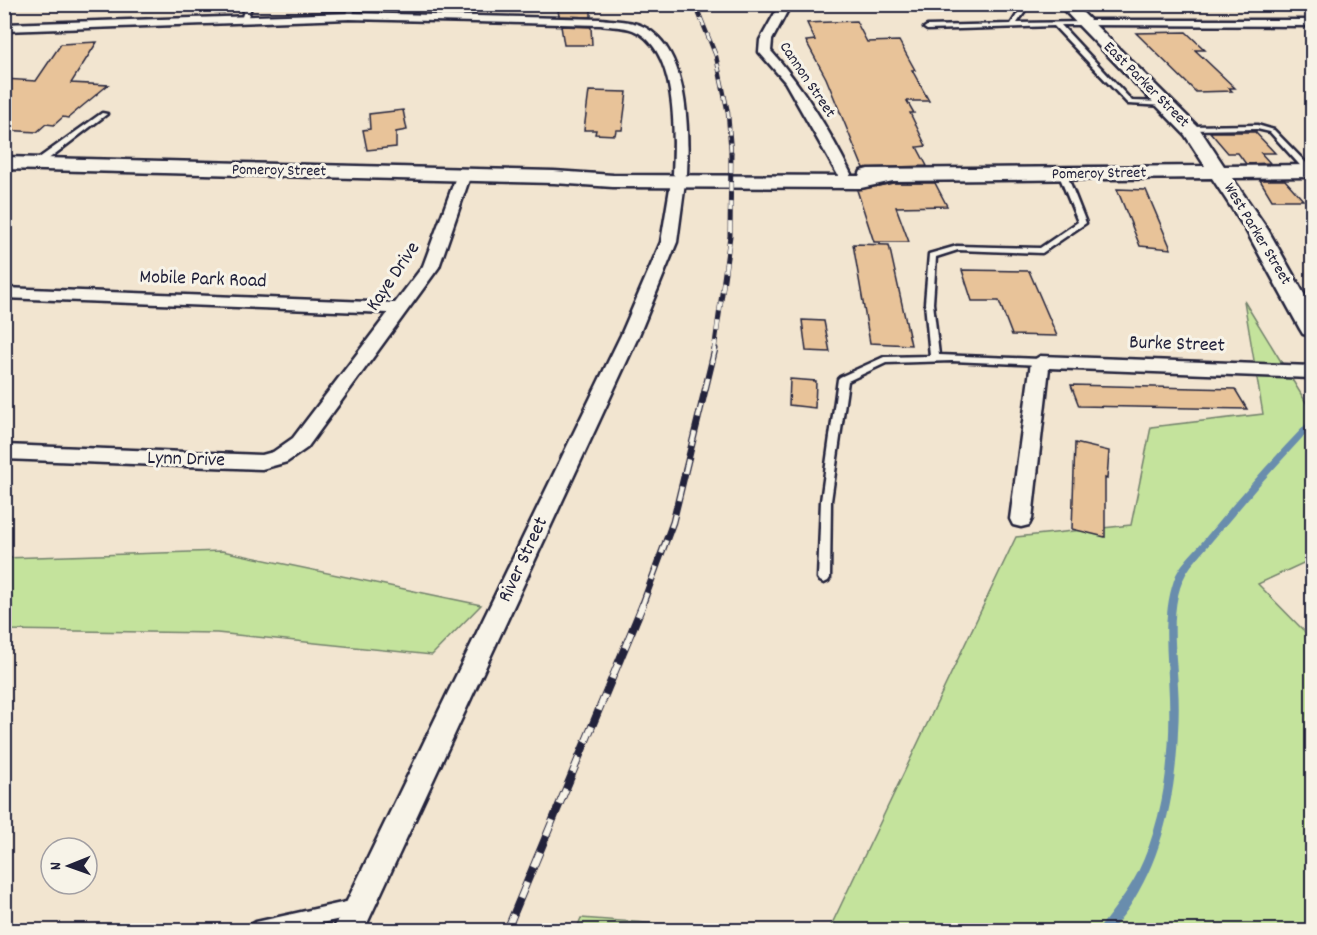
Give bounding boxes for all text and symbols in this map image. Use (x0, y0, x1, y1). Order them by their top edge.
street label: Cannon Street (773, 37, 841, 123)
street label: East Parker Street (1098, 37, 1194, 133)
street label: Pomeroy Street (232, 159, 327, 183)
street label: Pomeroy Street (1052, 162, 1147, 186)
street label: West Parker Street (1217, 179, 1297, 289)
street label: Kaye Drive (360, 236, 428, 317)
street label: Mobile Park Road (139, 264, 267, 296)
street label: Burke Street (1129, 329, 1225, 361)
street label: Lynn Drive (147, 445, 226, 475)
street label: River Street (492, 513, 556, 607)
north arrow (39, 836, 99, 896)
text: N (45, 862, 68, 870)

